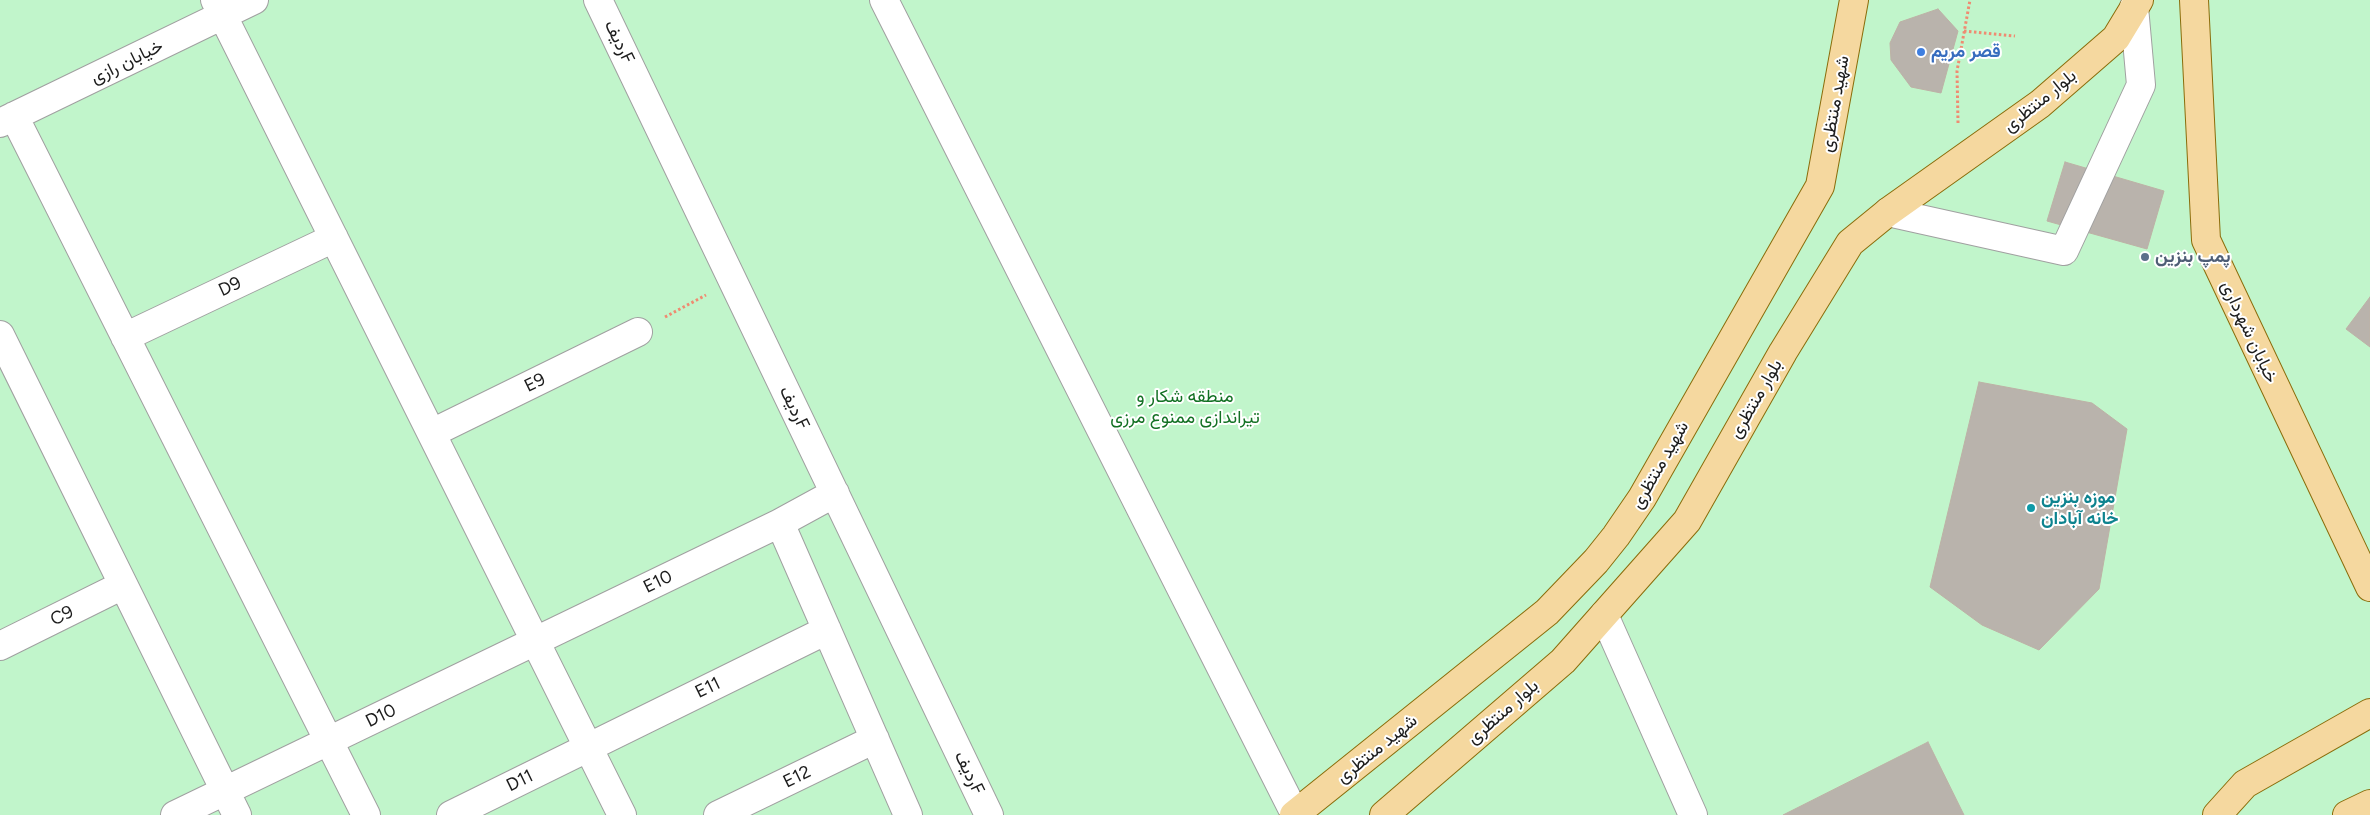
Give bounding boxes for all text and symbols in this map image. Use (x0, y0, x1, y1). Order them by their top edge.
street label: ردیفF (599, 17, 639, 67)
street label: خیابان رازی (87, 35, 167, 89)
place label: قصر مریم (1931, 41, 2001, 63)
marker: قصر مریم (1915, 46, 1927, 58)
street label: شهید منتظری (1816, 54, 1854, 154)
street label: بلوار منتظری (1999, 65, 2081, 137)
place label: پمپ بنزین (2155, 246, 2231, 268)
marker: پمپ بنزین (2139, 251, 2151, 263)
street label: D9 (215, 272, 245, 302)
street label: خیابان شهرداری (2216, 277, 2282, 387)
street label: بلوار منتظری (1725, 356, 1787, 442)
street label: E9 (521, 369, 549, 397)
street label: ردیفF (774, 383, 814, 433)
park label: منطقه شکار و تیراندازی ممنوع مرزی (1110, 386, 1260, 428)
street label: شهید منتظری (1626, 417, 1694, 513)
place label: موزه بنزین خانه آبادان (2041, 487, 2119, 530)
marker: موزه بنزین خانه آبادان (2025, 502, 2037, 514)
street label: E10 (640, 566, 676, 598)
street label: C9 (47, 601, 77, 631)
street label: E11 (692, 673, 724, 703)
street label: بلوار منتظری (1463, 675, 1543, 749)
street label: D10 (362, 699, 400, 733)
street label: شهید منتظری (1332, 710, 1422, 788)
street label: ردیفF (949, 748, 989, 798)
street label: E12 (780, 761, 814, 793)
street label: D11 (503, 765, 537, 797)

